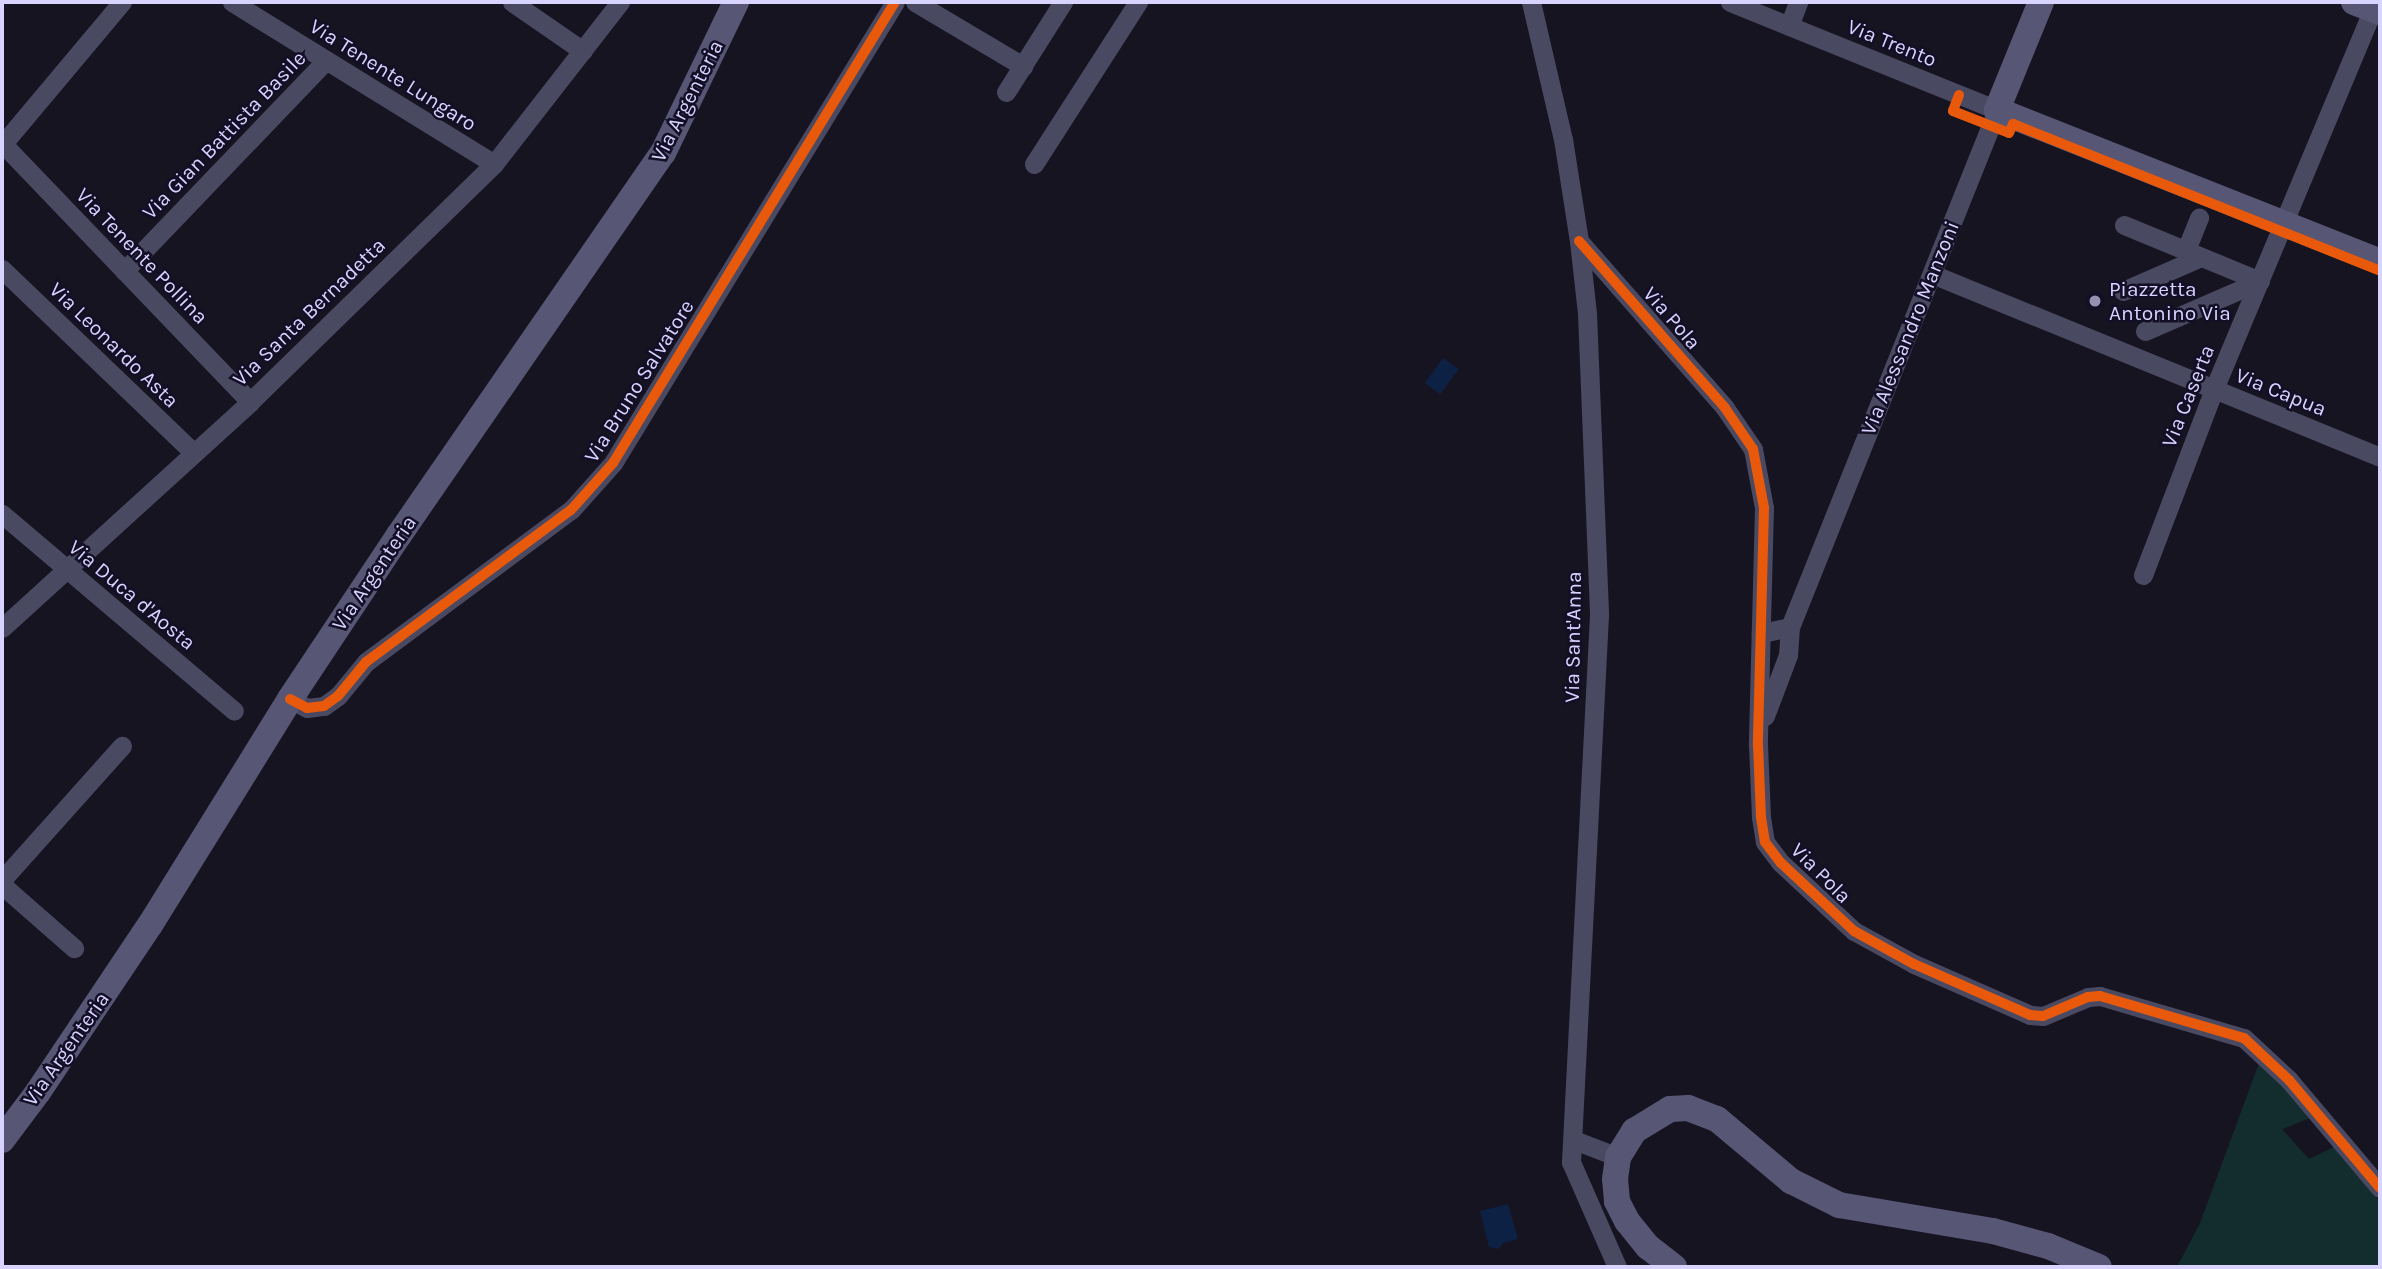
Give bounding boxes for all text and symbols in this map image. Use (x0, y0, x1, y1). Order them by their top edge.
street label: Via Tenente Lungaro (305, 13, 481, 137)
street label: Via Trento (1844, 14, 1940, 72)
street label: Via Argenteria (646, 36, 728, 166)
street label: Via Gian Battista Basile (137, 46, 311, 224)
street label: Via Tenente Pollina (71, 183, 213, 329)
street label: Via Alessandro Manzoni (1856, 217, 1964, 439)
street label: Via Santa Bernadetta (228, 233, 390, 391)
place label: Piazzetta Antonino Via (2109, 276, 2231, 326)
street label: Via Leonardo Asta (44, 277, 184, 413)
street label: Via Pola (1638, 281, 1706, 355)
marker: Piazzetta Antonino Via (2087, 293, 2103, 309)
street label: Via Bruno Salvatore (579, 295, 699, 467)
street label: Via Caserta (2156, 341, 2220, 451)
street label: Via Capua (2232, 362, 2330, 422)
street label: Via Argenteria (326, 511, 422, 635)
street label: Via Duca d'Aosta (63, 535, 201, 655)
street label: Via Sant'Anna (1559, 571, 1587, 703)
street label: Via Pola (1786, 838, 1856, 908)
street label: Via Argenteria (17, 987, 115, 1111)

